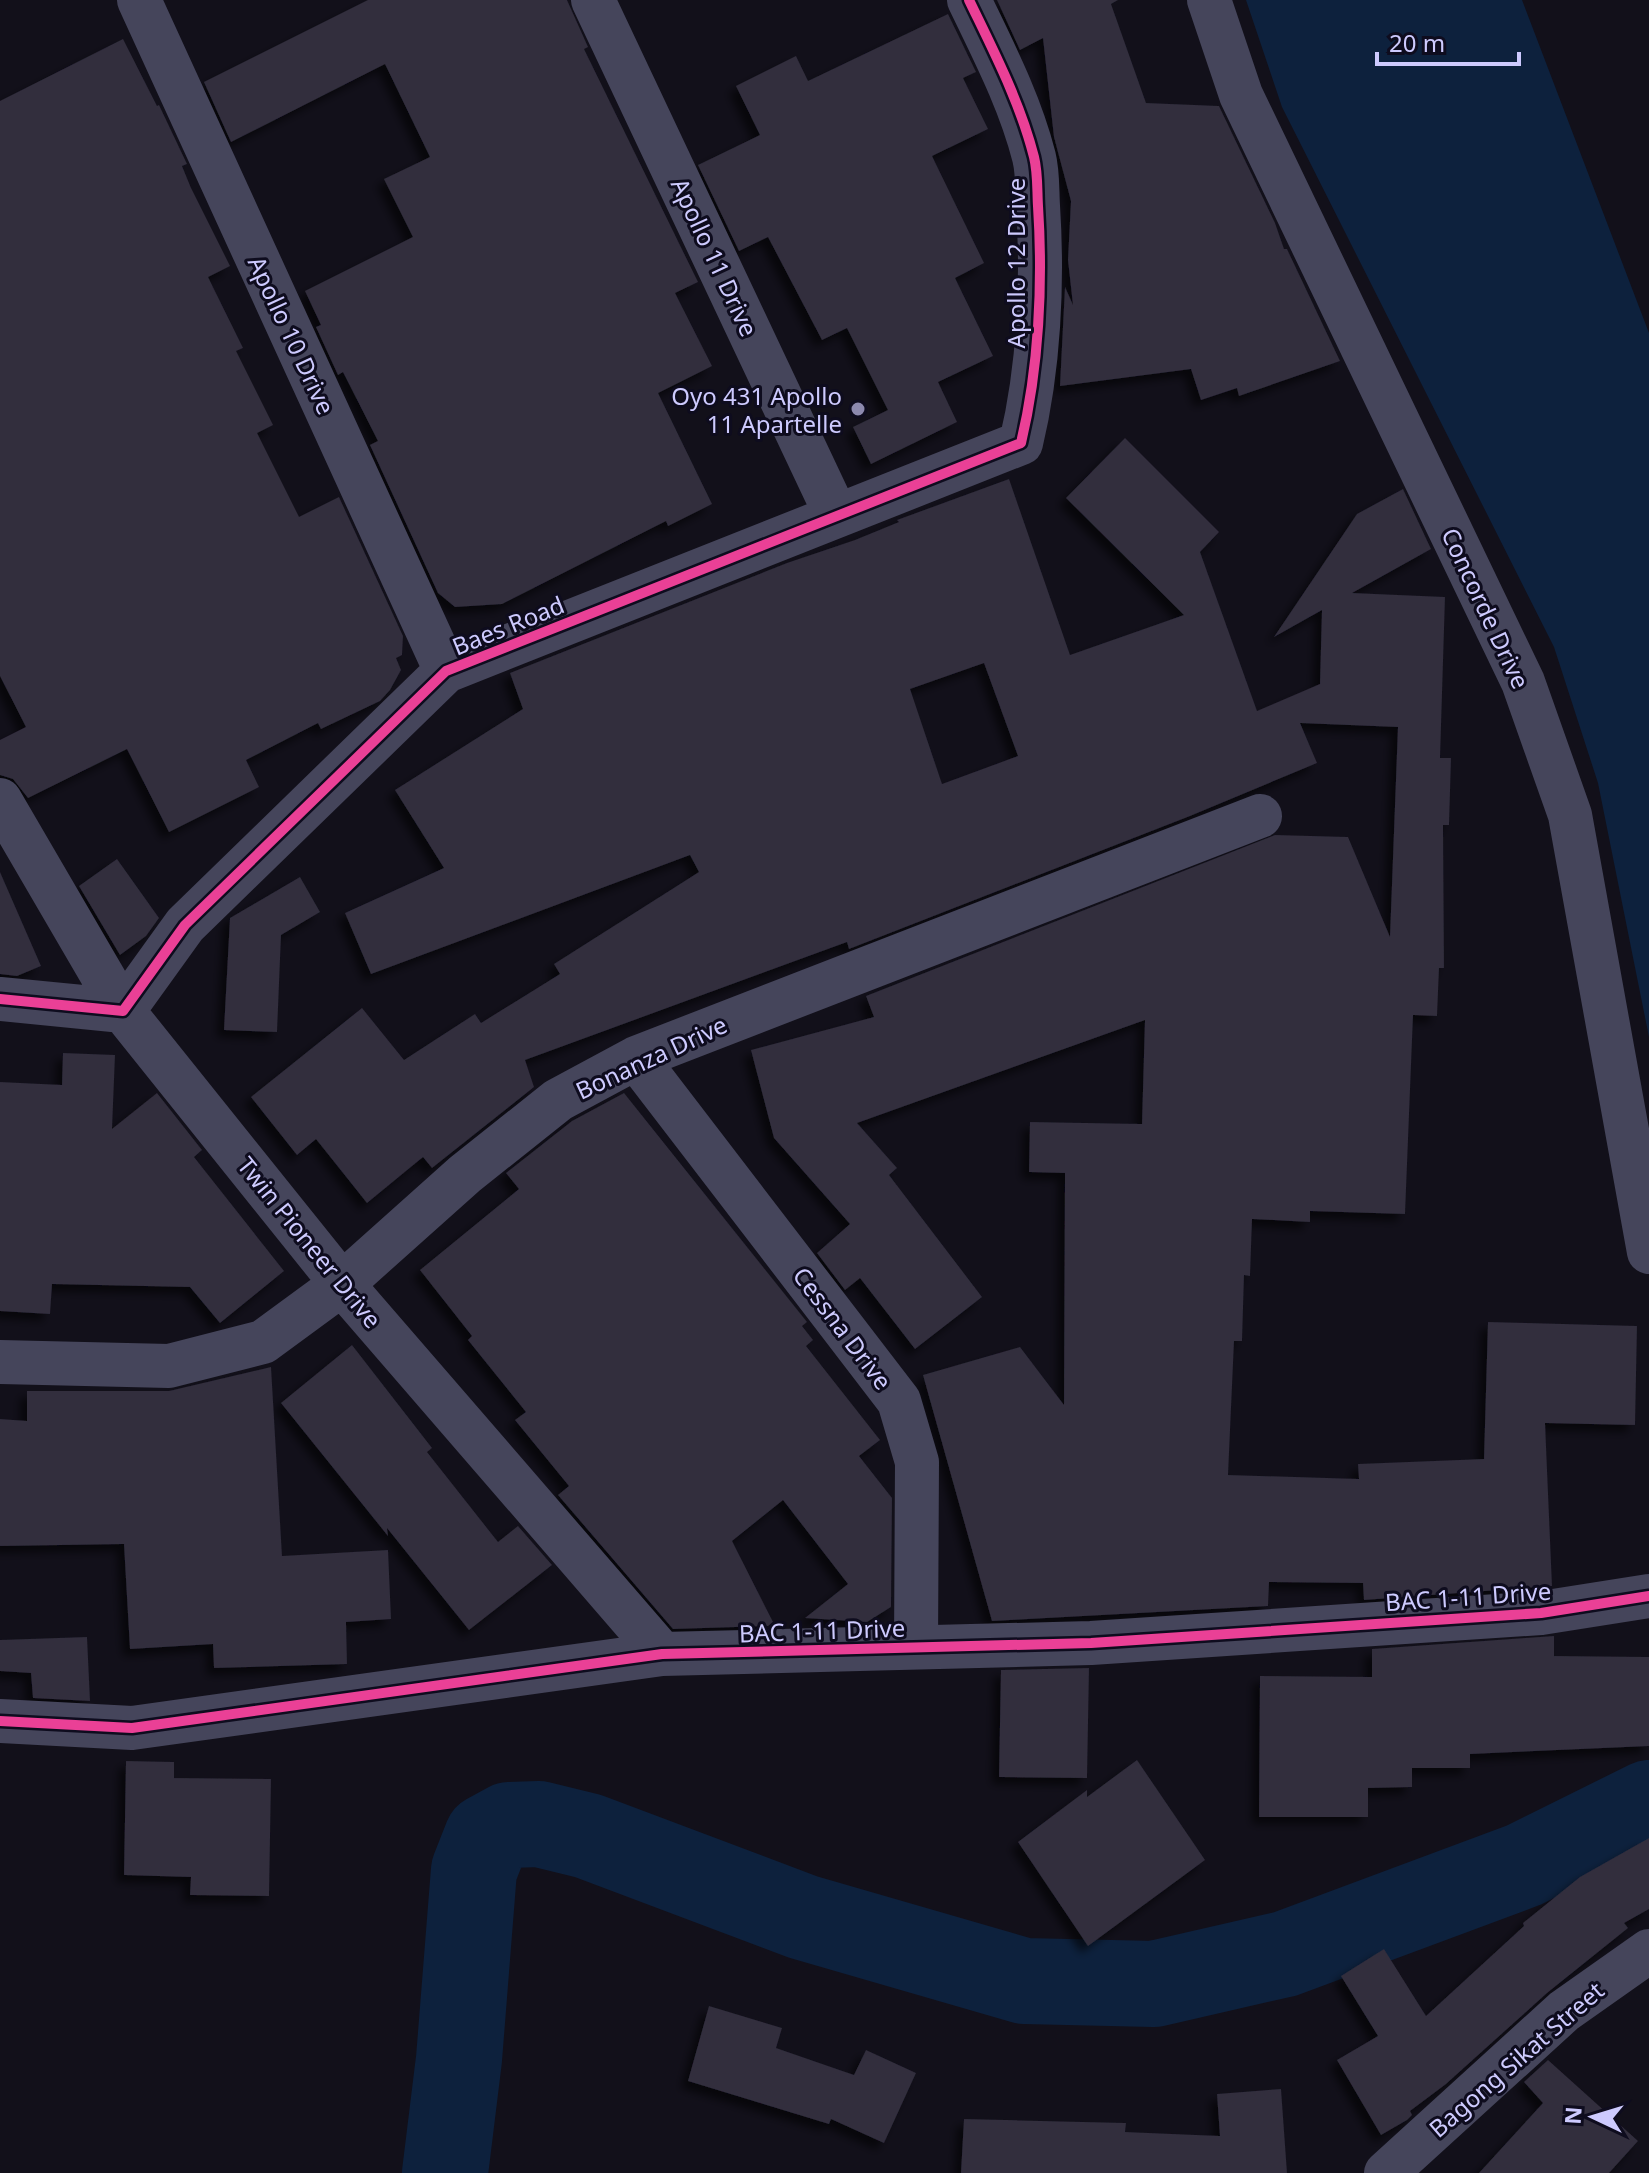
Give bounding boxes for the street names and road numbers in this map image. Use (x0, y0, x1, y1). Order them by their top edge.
street label: Apollo 11 Drive (664, 173, 766, 341)
street label: Apollo 12 Drive (999, 178, 1032, 348)
street label: Apollo 10 Drive (241, 251, 343, 419)
street label: Concorde Drive (1434, 522, 1538, 694)
street label: Baes Road (447, 588, 569, 662)
street label: Bonanza Drive (570, 1007, 732, 1107)
street label: Twin Pioneer Drive (231, 1149, 389, 1335)
street label: Cessna Drive (786, 1260, 900, 1396)
street label: BAC 1-11 Drive (1384, 1574, 1552, 1618)
street label: BAC 1-11 Drive (738, 1611, 906, 1649)
street label: Bagong Sikat Street (1421, 1974, 1611, 2144)

